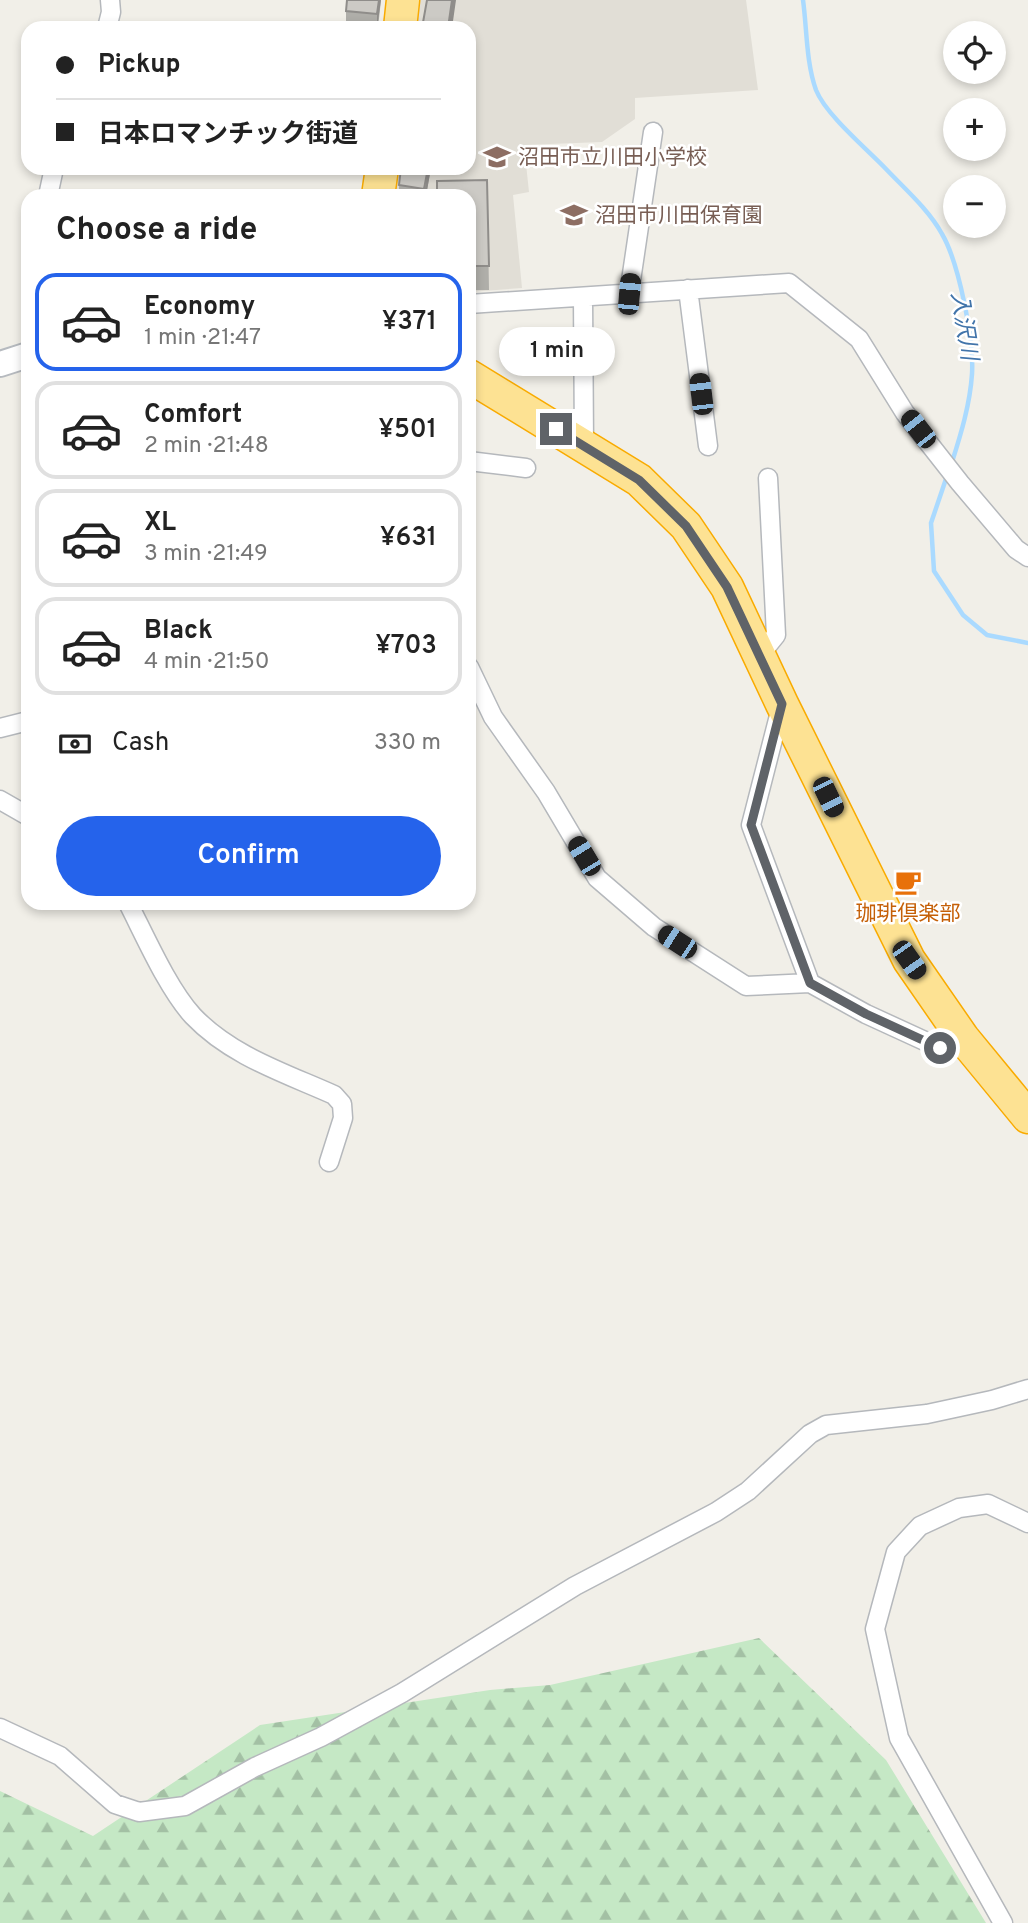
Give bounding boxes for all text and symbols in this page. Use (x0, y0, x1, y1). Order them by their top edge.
map controls (943, 21, 1006, 238)
button: locate (943, 21, 1006, 84)
text: Pickup (98, 49, 181, 82)
button: + (943, 98, 1006, 161)
text: 日本ロマンチック街道 (98, 119, 358, 152)
school or university icon: 沼田市立川田小学校 (482, 142, 512, 172)
place label: 沼田市立川田小学校 (518, 145, 707, 172)
button: − (943, 175, 1006, 238)
school or university icon: 沼田市川田保育園 (559, 200, 589, 230)
place label: 沼田市川田保育園 (595, 203, 763, 230)
text: Choose a ride (56, 211, 257, 251)
car (617, 272, 642, 316)
water label: 入沢川 (943, 290, 983, 366)
icon: car (60, 291, 123, 354)
text: Economy (144, 291, 255, 324)
text: ¥371 (382, 306, 437, 339)
text: 1 min · 21:47 (144, 324, 261, 353)
callout: 1 min (498, 328, 614, 376)
text: 1 min (530, 337, 584, 366)
car (689, 372, 714, 416)
icon: car (60, 399, 123, 462)
text: Comfort (144, 399, 242, 432)
car (897, 406, 940, 452)
route end (540, 413, 572, 445)
text: ¥501 (379, 414, 437, 447)
text: 2 min · 21:48 (144, 432, 269, 461)
icon: car (60, 507, 123, 570)
text: XL (144, 507, 176, 540)
text: ¥631 (380, 522, 437, 555)
text: 3 min · 21:49 (144, 540, 268, 569)
icon: car (60, 615, 123, 678)
text: Black (144, 615, 213, 648)
text: ¥703 (375, 630, 437, 663)
text: 4 min · 21:50 (144, 648, 270, 677)
icon: cash (56, 725, 94, 763)
text: Cash (112, 727, 169, 760)
text: 330 m (374, 729, 441, 758)
car (810, 774, 847, 820)
button: Confirm (56, 816, 441, 896)
car (565, 833, 604, 879)
cafe icon: 珈琲倶楽部 (893, 867, 923, 897)
place label: 珈琲倶楽部 (856, 901, 961, 928)
car (654, 922, 701, 962)
car (889, 937, 930, 983)
route start (924, 1032, 956, 1064)

